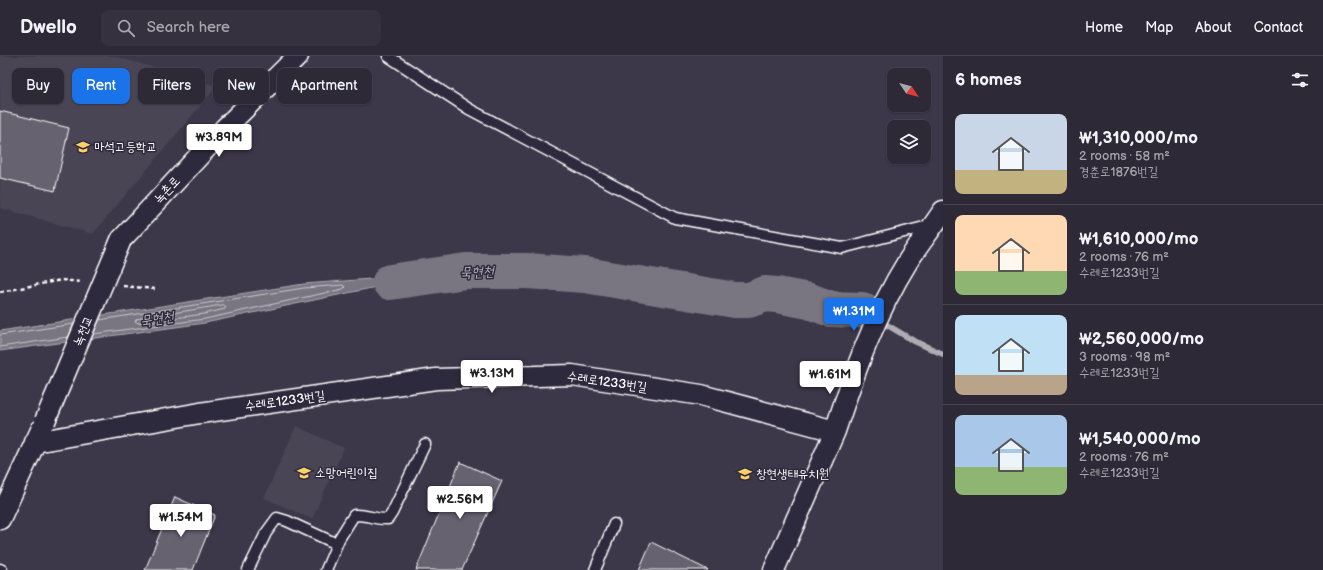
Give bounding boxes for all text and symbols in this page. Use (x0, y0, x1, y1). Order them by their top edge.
search box (101, 10, 381, 46)
text: Dwello (20, 16, 77, 39)
icon: search (115, 17, 137, 39)
text: Search here (147, 18, 230, 37)
text: Home (1085, 19, 1123, 36)
text: Map (1145, 19, 1173, 36)
text: About (1195, 19, 1232, 36)
text: Contact (1254, 19, 1303, 36)
chip: Buy (12, 68, 64, 104)
chip: Rent (72, 68, 130, 104)
chip: Filters (138, 68, 205, 104)
chip: New (213, 68, 269, 104)
chip: Apartment (277, 68, 372, 104)
north arrow (887, 68, 931, 112)
map controls (887, 68, 931, 164)
icon: filters (1289, 69, 1311, 91)
text: 6 homes (955, 70, 1022, 90)
button: layers (887, 120, 931, 164)
pin: ₩3.89M (186, 124, 252, 158)
text: ₩1,310,000/mo (1079, 128, 1198, 148)
text: ₩3.89M (196, 129, 242, 145)
icon: home (987, 130, 1035, 178)
school or university icon: 마석고등학교 (75, 139, 91, 155)
place label: 마석고등학교 (94, 139, 157, 155)
text: 2 rooms · 58 m² (1079, 148, 1170, 164)
text: 경춘로1876번길 (1079, 164, 1158, 180)
street label: 녹촌로 (150, 173, 184, 207)
text: ₩1,610,000/mo (1079, 229, 1198, 249)
icon: home (987, 231, 1035, 279)
text: 2 rooms · 76 m² (1079, 249, 1169, 265)
water label: 묵현천 (460, 263, 496, 281)
text: 수레로1233번길 (1079, 265, 1160, 281)
pin: ₩1.31M (821, 298, 887, 332)
text: ₩1.31M (833, 303, 875, 319)
water label: 묵현천 (139, 308, 177, 330)
street label: 녹천교 (70, 313, 96, 349)
text: ₩2,560,000/mo (1079, 329, 1204, 349)
icon: home (987, 331, 1035, 379)
text: 3 rooms · 98 m² (1079, 349, 1170, 365)
pin: ₩3.13M (459, 360, 525, 394)
pin: ₩1.61M (797, 361, 863, 395)
text: ₩3.13M (470, 365, 514, 381)
text: 수레로1233번길 (1079, 365, 1160, 381)
text: ₩1.61M (809, 366, 851, 382)
street label: 수레로1233번길 (566, 368, 648, 396)
street label: 수레로1233번길 (244, 387, 326, 415)
text: ₩1,540,000/mo (1079, 429, 1201, 449)
icon: home (987, 431, 1035, 479)
text: 2 rooms · 76 m² (1079, 449, 1169, 465)
school or university icon: 소망어린이집 (296, 465, 312, 481)
place label: 소망어린이집 (315, 465, 378, 481)
text: 수레로1233번길 (1079, 465, 1160, 481)
school or university icon: 창현생태유치원 (737, 466, 753, 482)
place label: 창현생태유치원 (756, 466, 829, 482)
pin: ₩2.56M (427, 486, 493, 520)
text: ₩2.56M (437, 491, 483, 507)
pin: ₩1.54M (148, 504, 214, 538)
text: ₩1.54M (159, 509, 203, 525)

